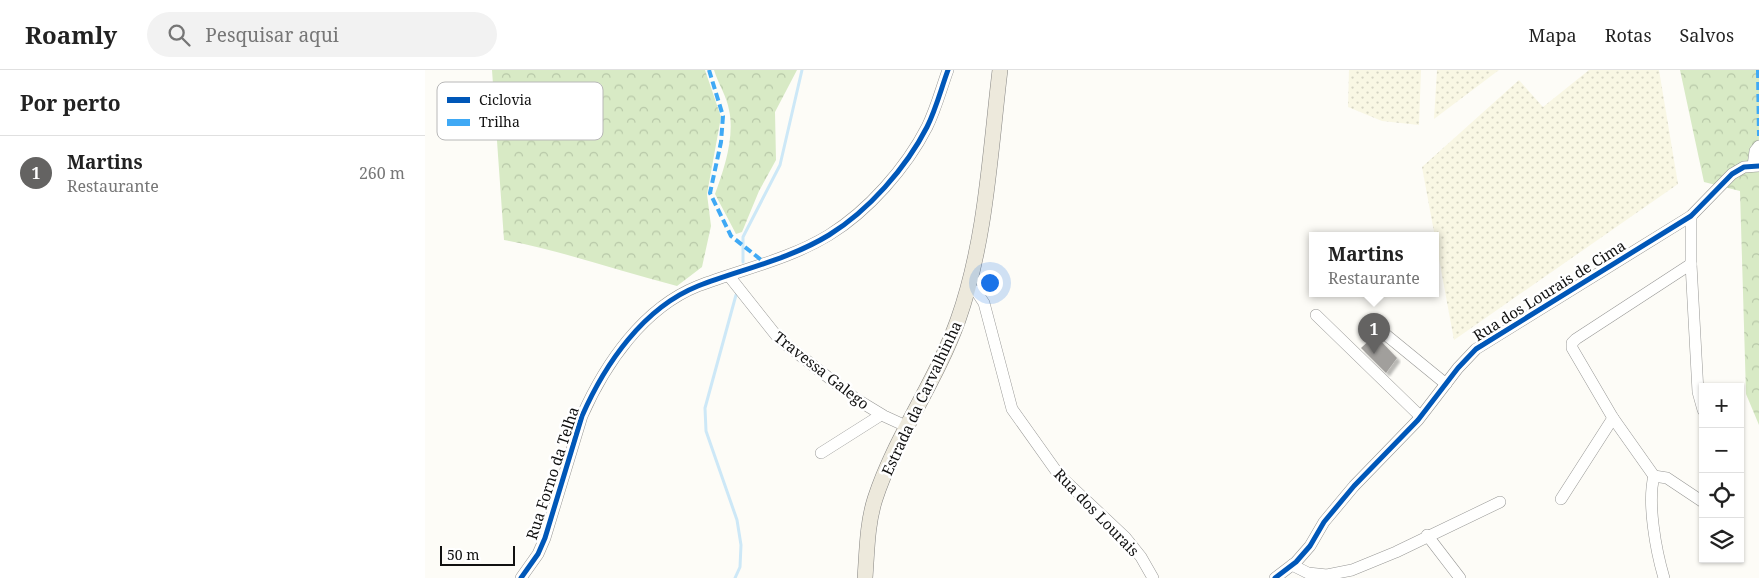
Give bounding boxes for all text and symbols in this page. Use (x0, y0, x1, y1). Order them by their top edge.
search box (147, 12, 497, 57)
text: Roamly (25, 18, 117, 51)
icon: search (165, 21, 193, 49)
text: Pesquisar aqui (205, 22, 339, 48)
text: Mapa (1529, 23, 1577, 47)
text: Rotas (1605, 23, 1652, 47)
text: Salvos (1680, 23, 1734, 47)
legend (437, 82, 603, 140)
text: Por perto (20, 89, 121, 117)
text: Ciclovia (479, 90, 532, 109)
text: Trilha (479, 112, 520, 131)
text: Martins (67, 149, 143, 175)
text: 1 (31, 162, 41, 184)
text: 260 m (359, 162, 405, 184)
text: Restaurante (67, 175, 159, 197)
popup (1309, 232, 1439, 297)
street label: Rua dos Lourais de Cima (1469, 235, 1629, 345)
text: Martins (1328, 241, 1404, 267)
text: Restaurante (1328, 267, 1420, 289)
your location (977, 270, 1003, 296)
pin: 1 (1358, 313, 1390, 354)
street label: Estrada da Carvalhinha (876, 318, 966, 478)
street label: Travessa Galego (770, 327, 874, 413)
map controls (1699, 383, 1744, 563)
button: + (1699, 383, 1744, 428)
street label: Rua Forno da Telha (521, 404, 583, 542)
button: − (1699, 428, 1744, 473)
street label: Rua dos Lourais (1050, 464, 1144, 560)
button: locate (1699, 473, 1744, 518)
button: layers (1699, 518, 1744, 563)
scale bar (440, 543, 515, 566)
text: 50 m (447, 545, 480, 564)

